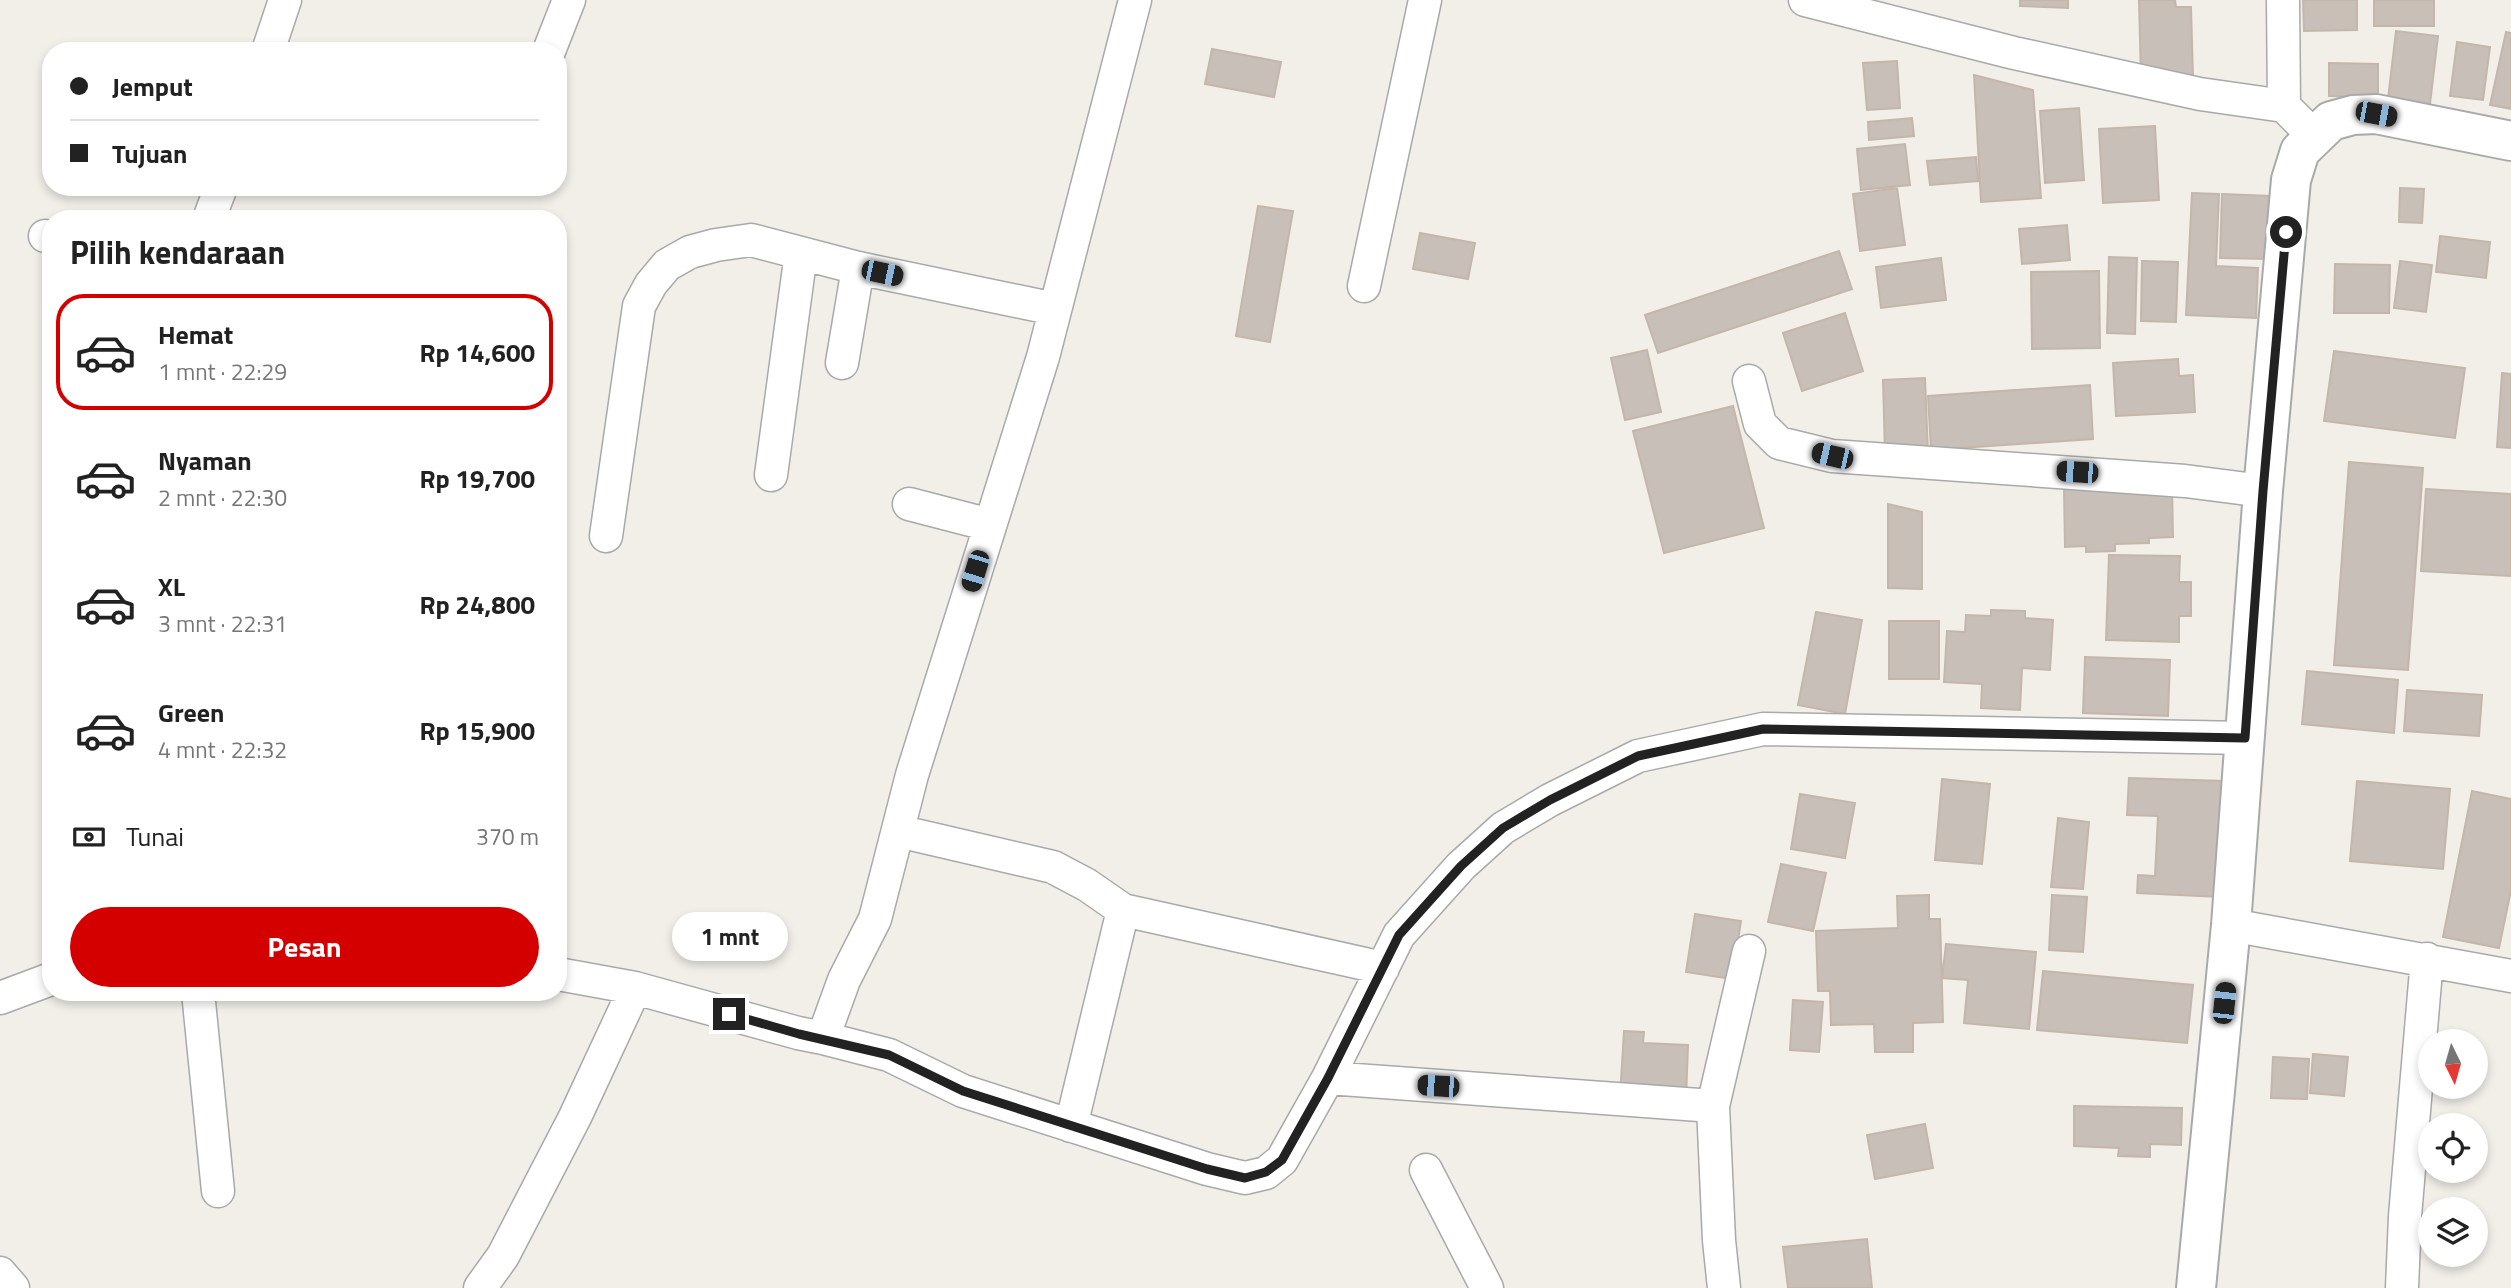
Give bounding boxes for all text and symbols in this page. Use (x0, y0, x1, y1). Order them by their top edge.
text: Jemput (112, 67, 193, 106)
car (2354, 100, 2399, 128)
text: Tujuan (112, 134, 187, 173)
route start (2270, 216, 2302, 248)
text: Pilih kendaraan (70, 228, 285, 276)
car (860, 258, 905, 288)
text: Hemat (158, 315, 233, 354)
icon: car (74, 321, 137, 384)
text: Rp 14,600 (419, 333, 535, 372)
text: 1 mnt · 22:29 (158, 354, 287, 389)
text: Nyaman (158, 441, 252, 480)
car (1810, 441, 1855, 471)
icon: car (74, 447, 137, 510)
text: Rp 19,700 (419, 459, 535, 498)
car (2056, 460, 2099, 484)
text: 2 mnt · 22:30 (158, 480, 287, 515)
car (959, 548, 992, 594)
text: XL (158, 567, 185, 606)
icon: car (74, 573, 137, 636)
text: Rp 24,800 (419, 585, 535, 624)
text: 3 mnt · 22:31 (158, 606, 287, 641)
text: Green (158, 693, 224, 732)
icon: car (74, 699, 137, 762)
text: Rp 15,900 (419, 711, 535, 750)
text: 4 mnt · 22:32 (158, 732, 287, 767)
text: Tunai (126, 817, 184, 856)
icon: cash (70, 818, 108, 856)
text: 370 m (476, 819, 539, 854)
button: Pesan (70, 907, 539, 987)
callout: 1 mnt (671, 912, 787, 962)
text: 1 mnt (701, 919, 759, 954)
car (2212, 981, 2237, 1025)
route end (713, 998, 745, 1030)
north arrow (2418, 1029, 2488, 1099)
map controls (2418, 1029, 2488, 1267)
car (1417, 1074, 1460, 1098)
button: locate (2418, 1113, 2488, 1183)
button: layers (2418, 1197, 2488, 1267)

